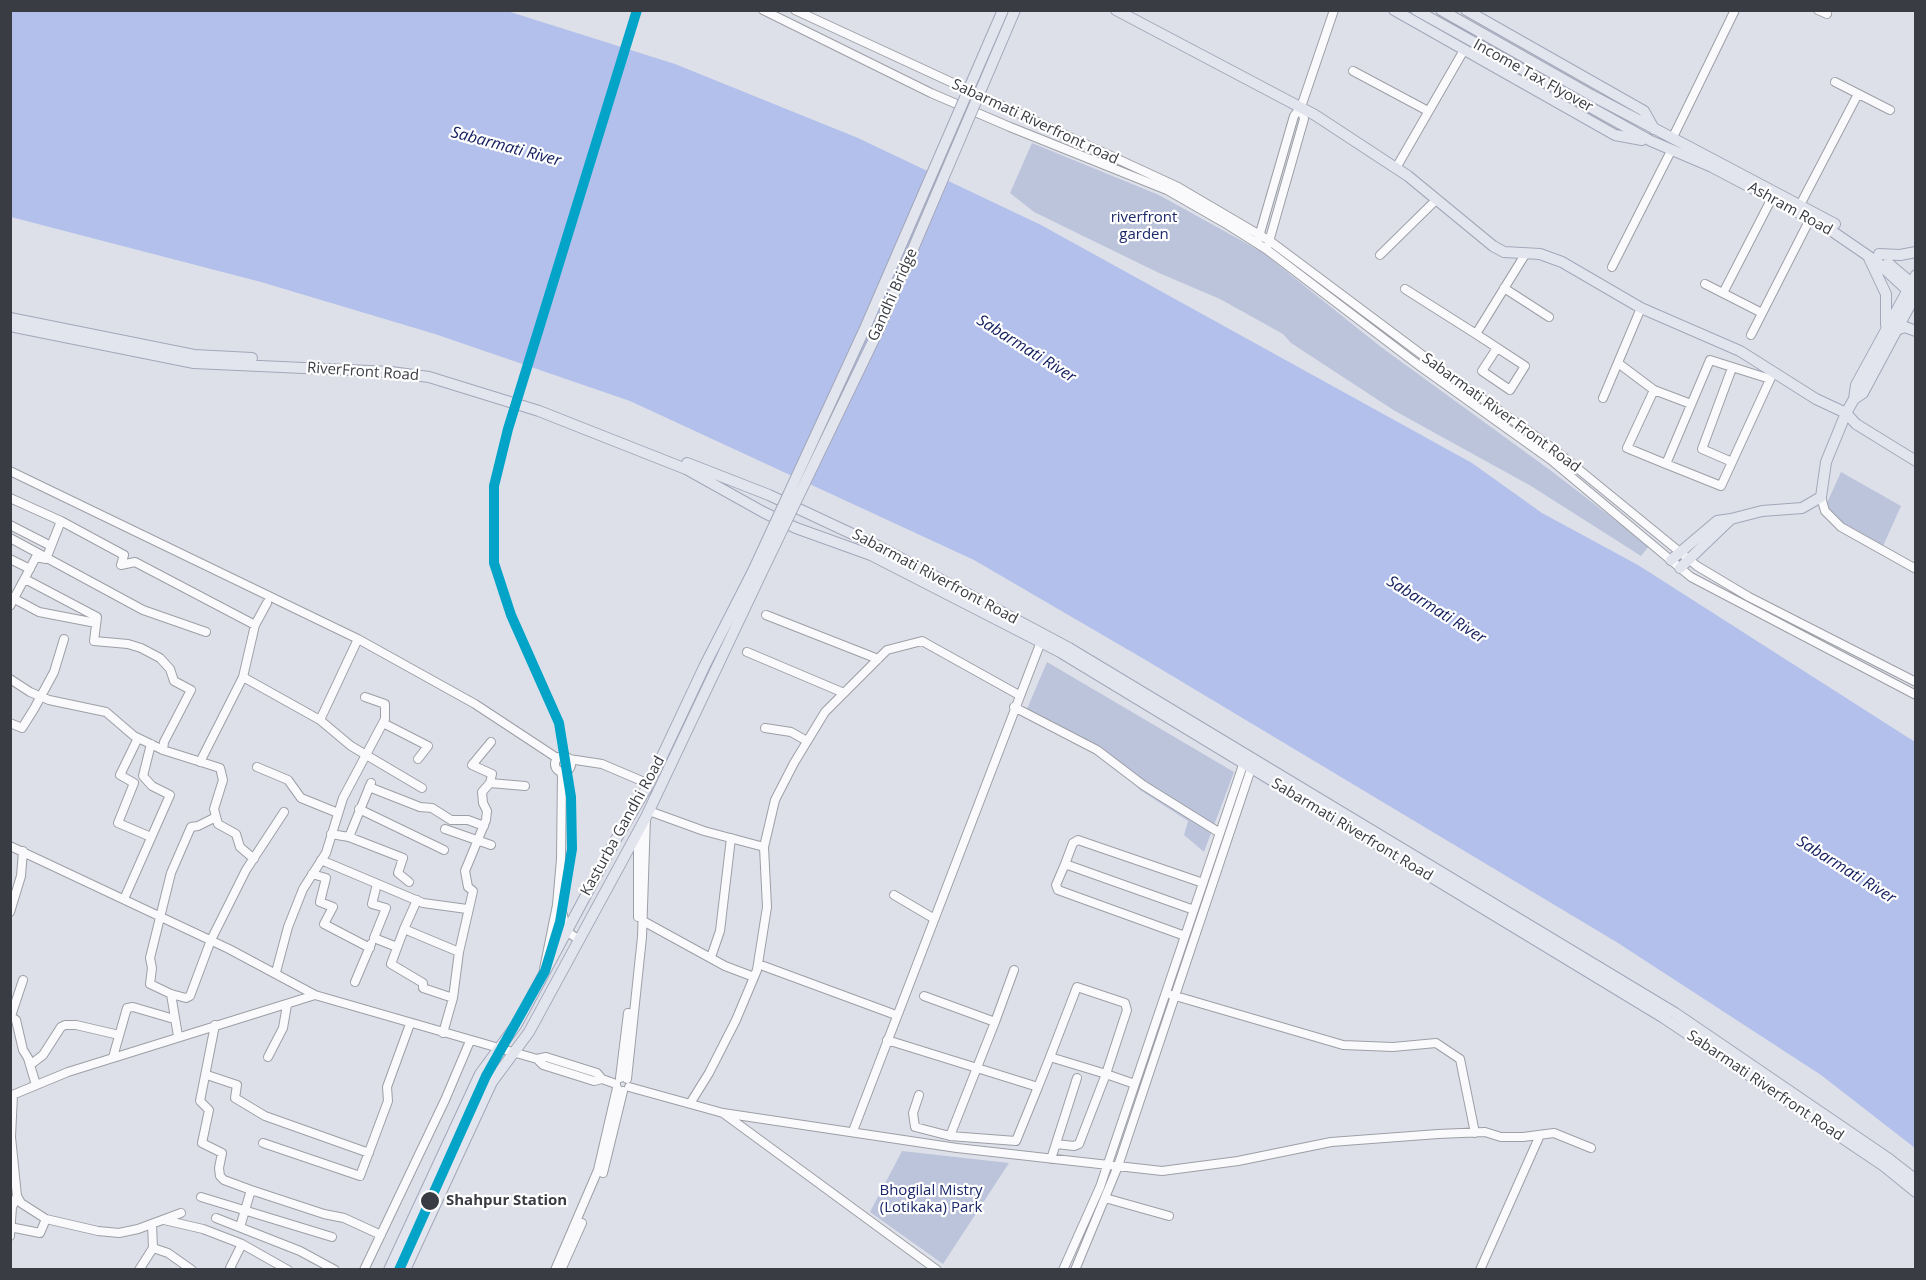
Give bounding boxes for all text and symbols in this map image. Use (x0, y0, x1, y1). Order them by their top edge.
street label: Income Tax Flyover (1470, 36, 1596, 116)
street label: Sabarmati Riverfront road (949, 75, 1121, 169)
water label: Sabarmati River (449, 123, 563, 171)
street label: Ashram Road (1745, 178, 1835, 240)
park label: riverfront garden (1111, 209, 1177, 244)
street label: Gandhi Bridge (864, 246, 922, 344)
water label: Sabarmati River (973, 311, 1079, 387)
street label: Sabarmati River Front Road (1418, 349, 1584, 477)
street label: RiverFront Road (306, 359, 420, 385)
street label: Sabarmati Riverfront Road (849, 526, 1021, 628)
water label: Sabarmati River (1383, 572, 1489, 648)
street label: Kasturba Gandhi Road (577, 753, 669, 899)
street label: Sabarmati Riverfront Road (1268, 775, 1436, 885)
water label: Sabarmati River (1793, 832, 1899, 908)
street label: Sabarmati Riverfront Road (1683, 1027, 1847, 1145)
park label: Bhogilal Mistry (Lotikaka) Park (879, 1182, 983, 1217)
marker: Shahpur Station (419, 1190, 441, 1212)
place label: Shahpur Station (446, 1192, 567, 1210)

